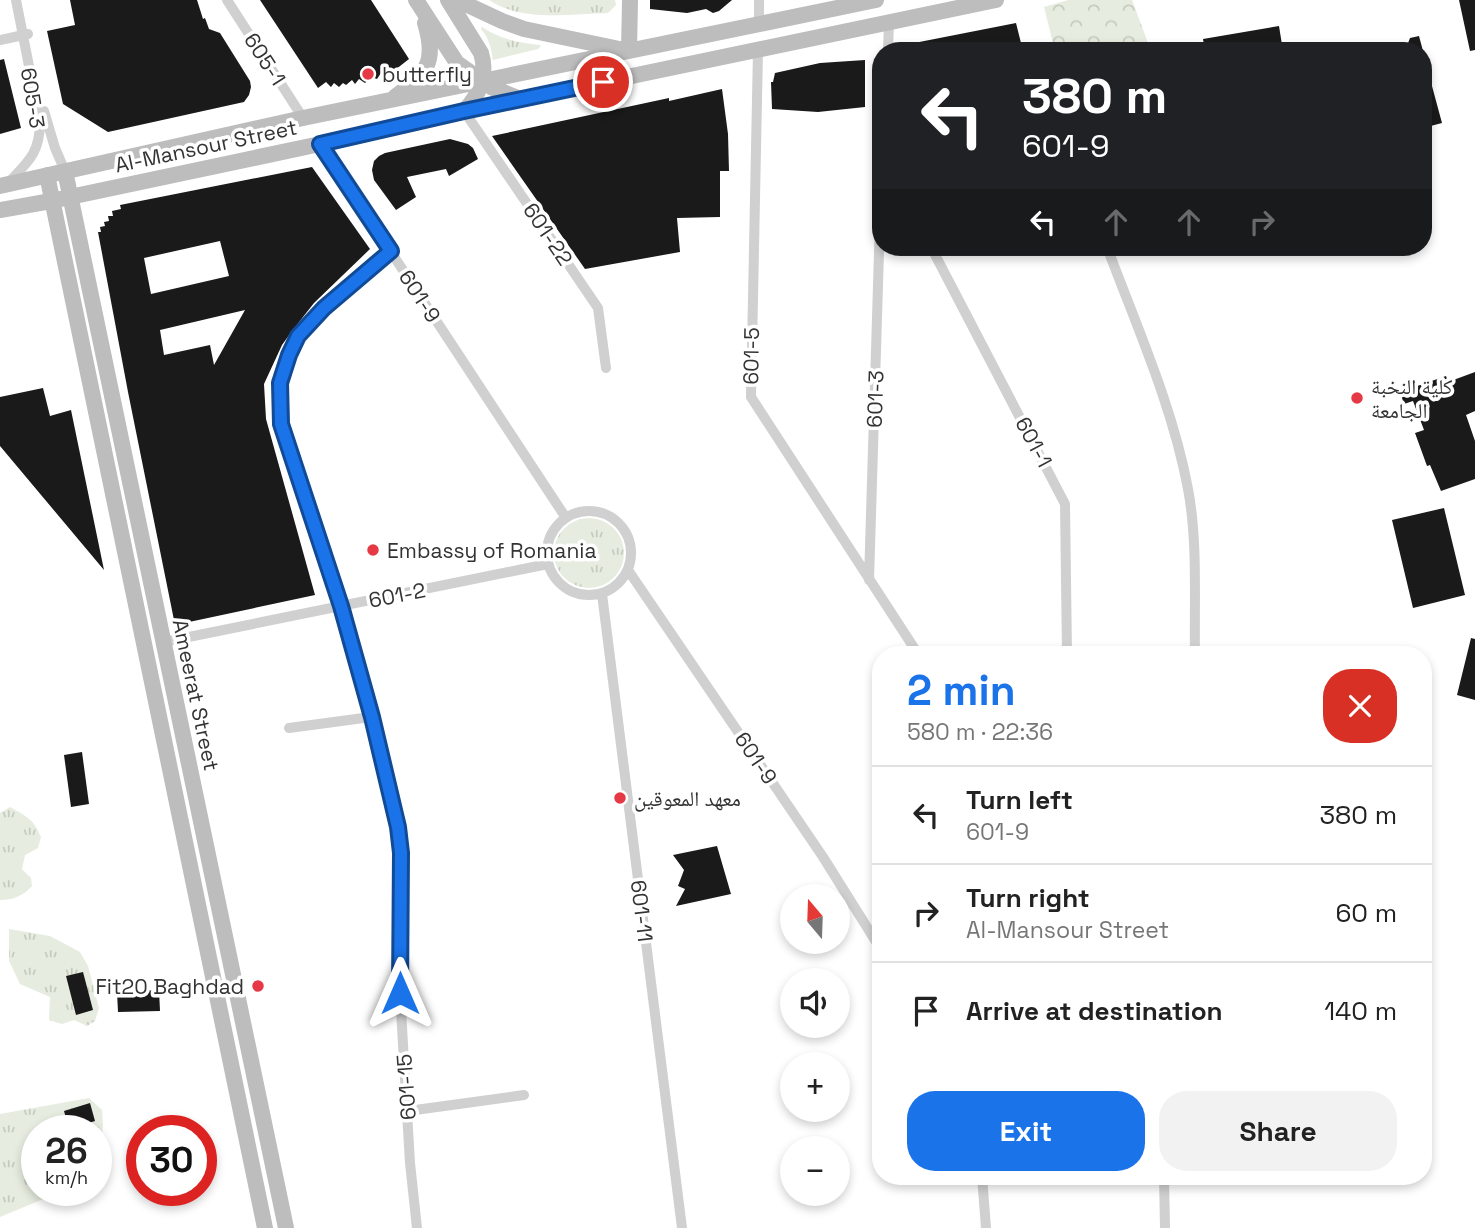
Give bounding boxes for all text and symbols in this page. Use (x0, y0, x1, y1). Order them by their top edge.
street label: 605-1 (238, 28, 292, 90)
pin (573, 52, 633, 112)
place label: butterfly (382, 61, 472, 88)
icon: arrive (584, 63, 622, 101)
text: 380 m (1022, 65, 1167, 127)
street label: 605-3 (15, 66, 51, 130)
marker: butterfly (360, 66, 376, 82)
icon: left (907, 70, 998, 161)
street label: Al-Mansour Street (113, 114, 299, 178)
text: 601-9 (1022, 126, 1110, 166)
street label: 601-22 (517, 197, 579, 271)
icon: left (1024, 203, 1062, 241)
icon: ahead (1097, 203, 1135, 241)
icon: ahead (1170, 203, 1208, 241)
icon: right (1243, 203, 1281, 241)
street label: 601-9 (393, 265, 447, 327)
street label: 601-5 (737, 327, 765, 385)
street label: 601-3 (861, 370, 889, 428)
place label: كلية النخبة الجامعة (1371, 373, 1453, 424)
marker: كلية النخبة الجامعة (1349, 390, 1365, 406)
street label: 601-1 (1010, 412, 1058, 472)
place label: Embassy of Romania (387, 537, 596, 564)
marker: Embassy of Romania (365, 542, 381, 558)
street label: 601-2 (366, 576, 428, 614)
street label: Ameerat Street (167, 617, 225, 773)
text: 2 min (907, 664, 1016, 717)
button: close (1323, 669, 1397, 743)
text: 580 m · 22:36 (907, 717, 1053, 747)
street label: 601-9 (729, 727, 783, 789)
text: Turn left (966, 783, 1073, 817)
place label: معهد المعوقين (634, 785, 741, 812)
marker: معهد المعوقين (612, 790, 628, 806)
icon: left (907, 796, 945, 834)
text: 380 m (1319, 798, 1397, 832)
text: 601-9 (966, 817, 1029, 847)
street label: 601-11 (625, 878, 659, 944)
text: Turn right (966, 881, 1090, 915)
north arrow (780, 884, 850, 954)
map controls (780, 884, 850, 1206)
icon: right (907, 894, 945, 932)
text: 60 m (1335, 896, 1397, 930)
text: Al-Mansour Street (966, 915, 1169, 945)
position arrow (363, 956, 437, 1030)
button: sound (780, 968, 850, 1038)
place label: Fit20 Baghdad (95, 973, 244, 1000)
marker: Fit20 Baghdad (250, 978, 266, 994)
icon: arrive (907, 992, 945, 1030)
text: Arrive at destination (966, 994, 1223, 1028)
text: 140 m (1324, 994, 1397, 1028)
button: + (780, 1052, 850, 1122)
street label: 601-15 (390, 1053, 422, 1121)
button: Exit (907, 1091, 1145, 1171)
button: Share (1159, 1091, 1397, 1171)
speed limit sign: 30 (126, 1115, 217, 1206)
text: 26 (45, 1129, 88, 1173)
button: − (780, 1136, 850, 1206)
text: km/h (45, 1166, 88, 1189)

